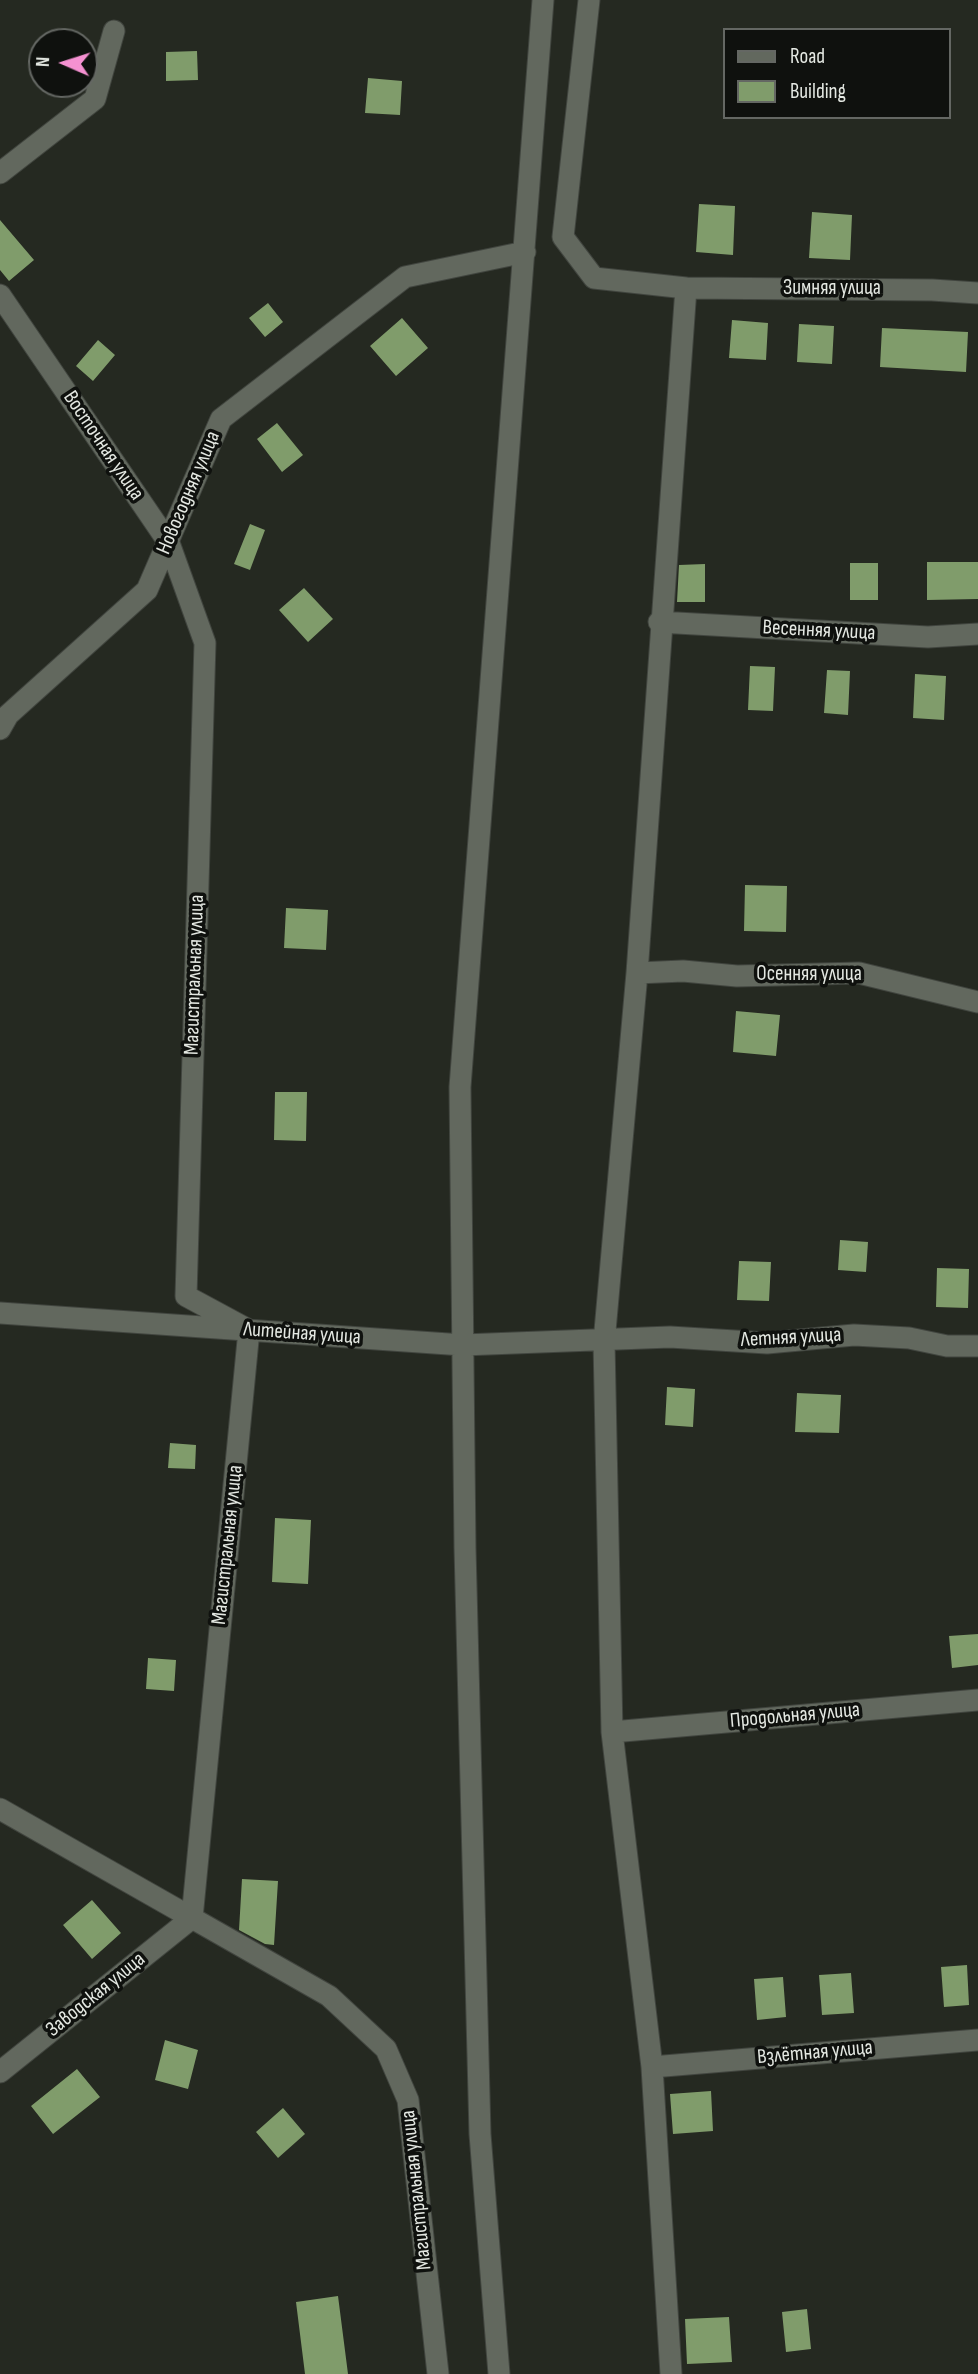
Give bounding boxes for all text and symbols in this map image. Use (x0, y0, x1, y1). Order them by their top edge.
north arrow (28, 28, 98, 98)
legend (722, 28, 950, 119)
text: Road (790, 44, 825, 69)
text: N (32, 56, 55, 68)
text: Building (790, 79, 846, 104)
street label: Зимняя улица (783, 276, 881, 302)
street label: Восточная улица (57, 387, 149, 505)
street label: Новогодняя улица (152, 428, 226, 558)
street label: Весенняя улица (762, 615, 876, 647)
street label: Магистральная улица (180, 894, 210, 1056)
street label: Осенняя улица (756, 962, 862, 988)
street label: Литейная улица (242, 1317, 362, 1351)
street label: Летняя улица (740, 1323, 842, 1353)
street label: Магистральная улица (207, 1464, 249, 1626)
street label: Продольная улица (729, 1698, 861, 1734)
street label: Заводская улица (41, 1947, 151, 2043)
street label: Взлётная улица (756, 2035, 874, 2071)
street label: Магистральная улица (396, 2109, 438, 2271)

